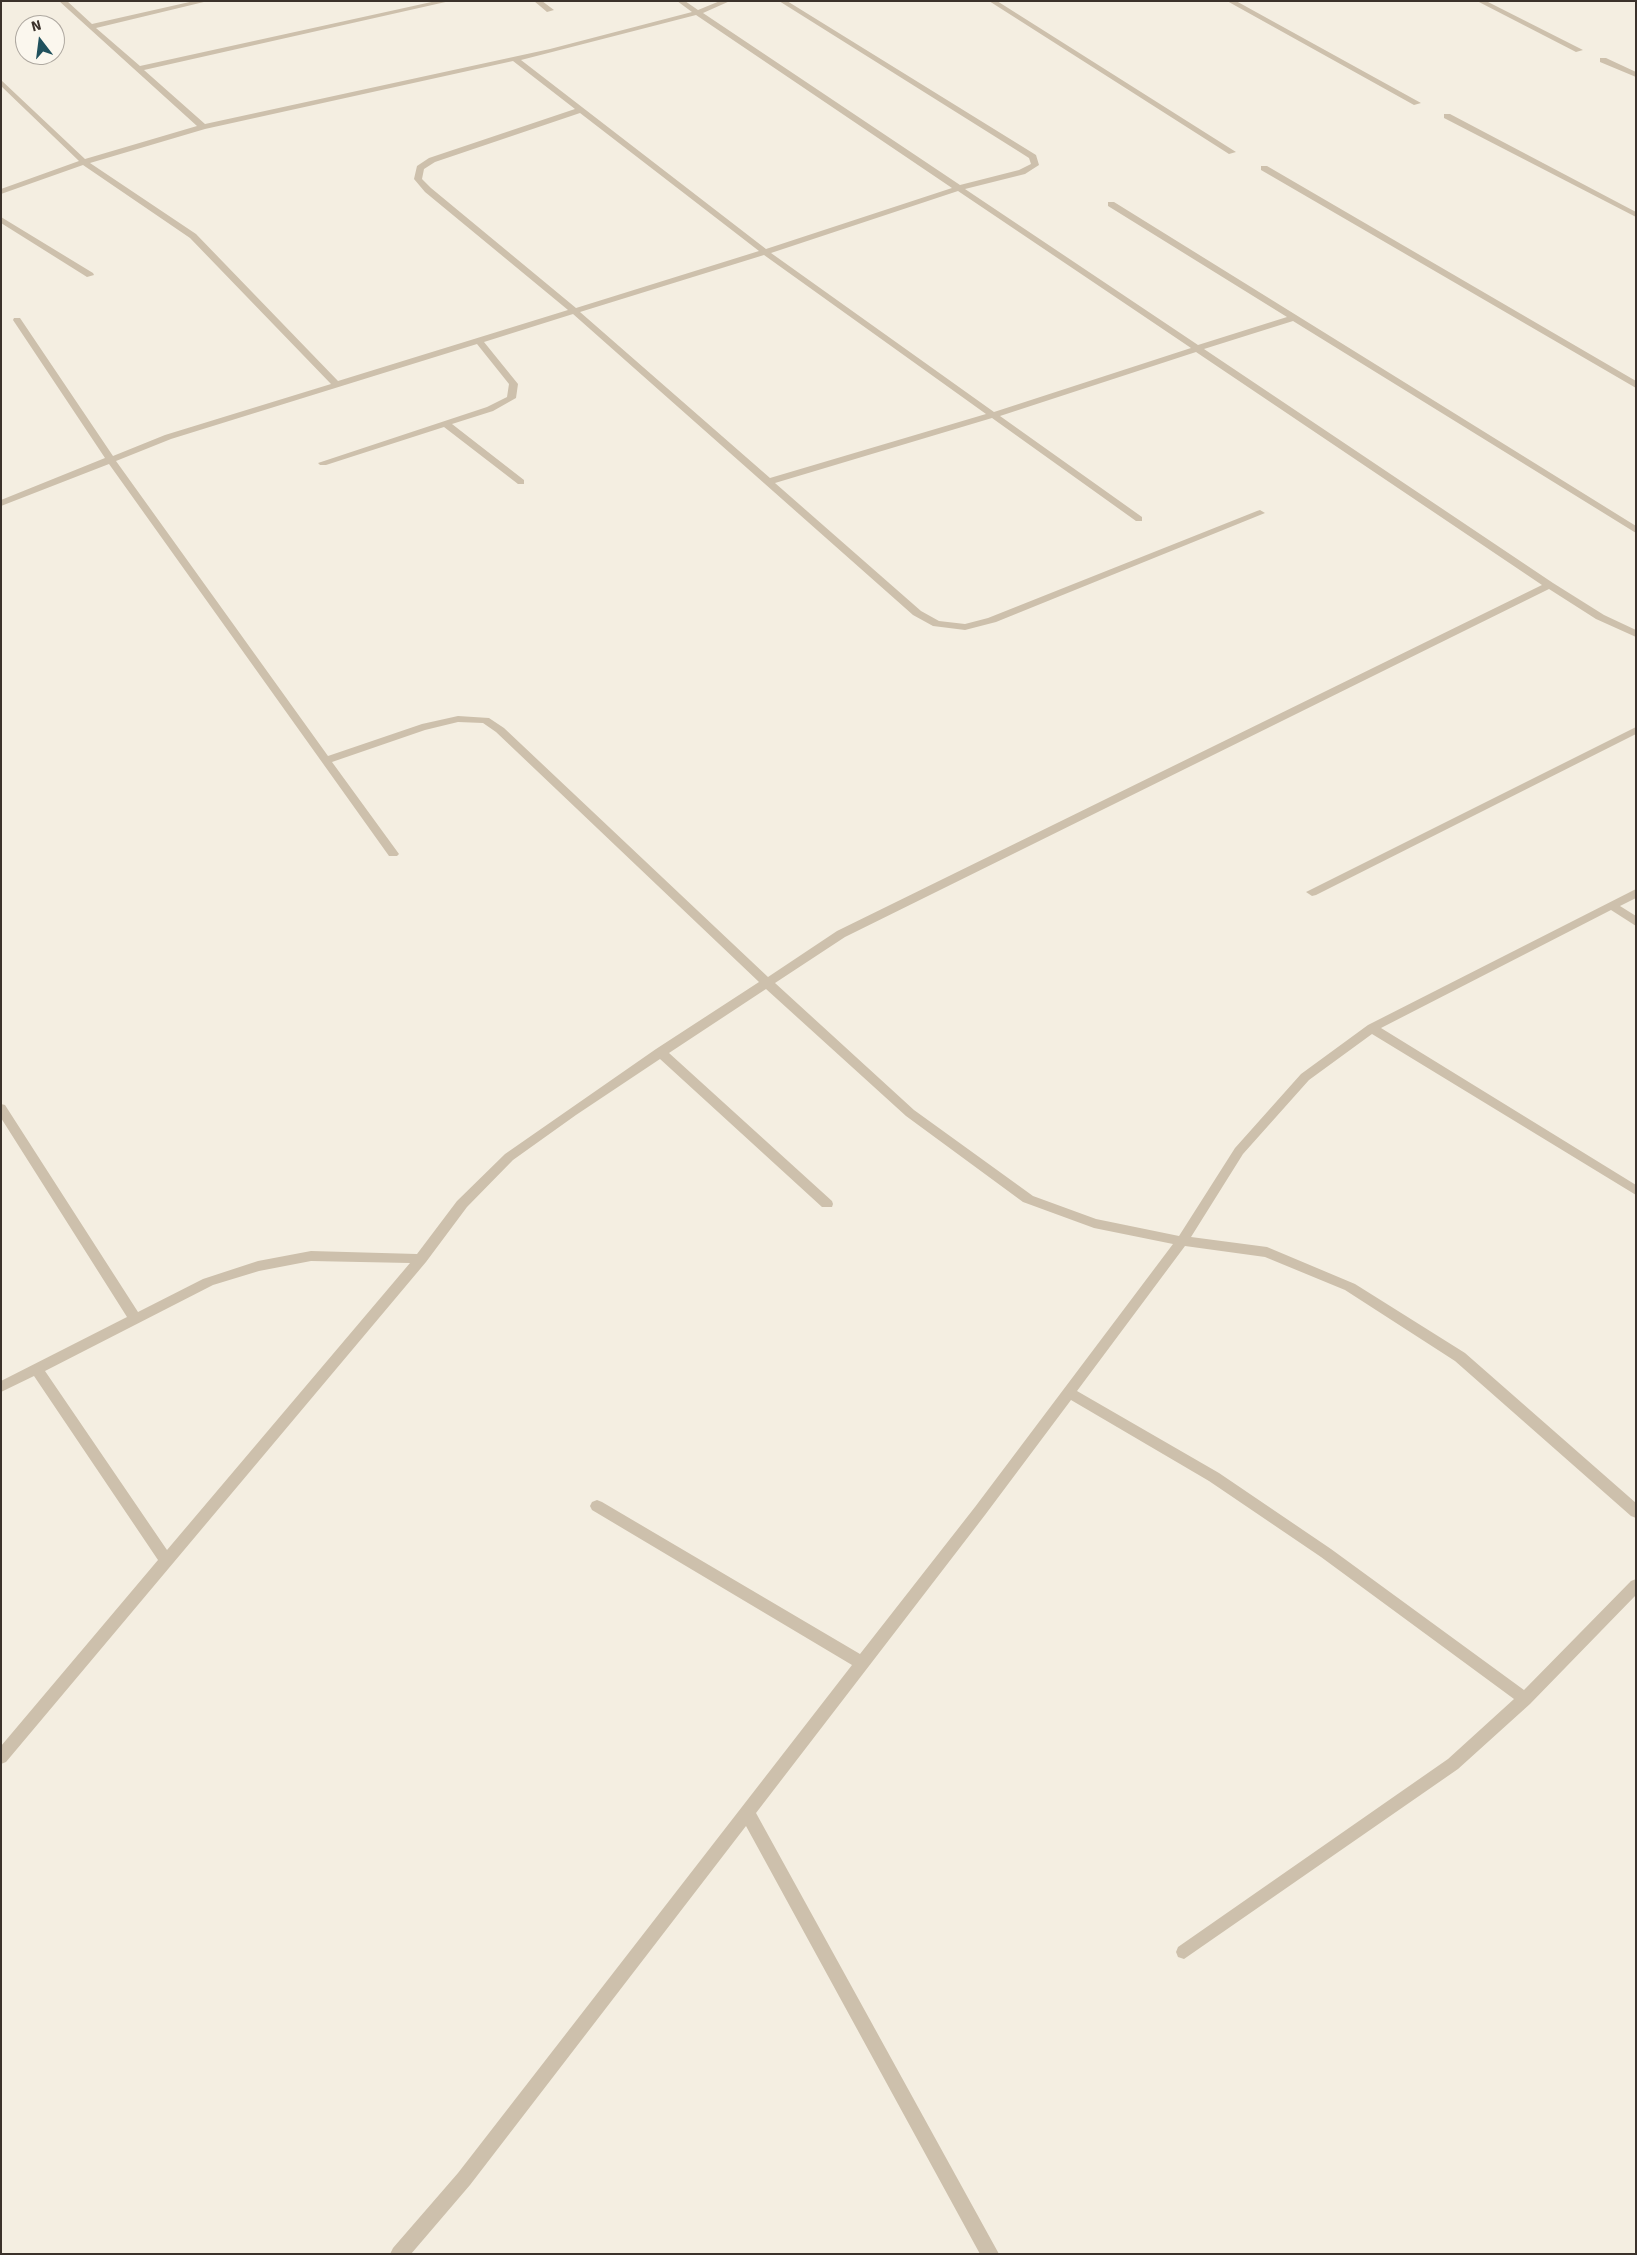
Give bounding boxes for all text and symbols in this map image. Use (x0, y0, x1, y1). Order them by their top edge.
north arrow (15, 15, 65, 65)
text: N (29, 17, 43, 35)

